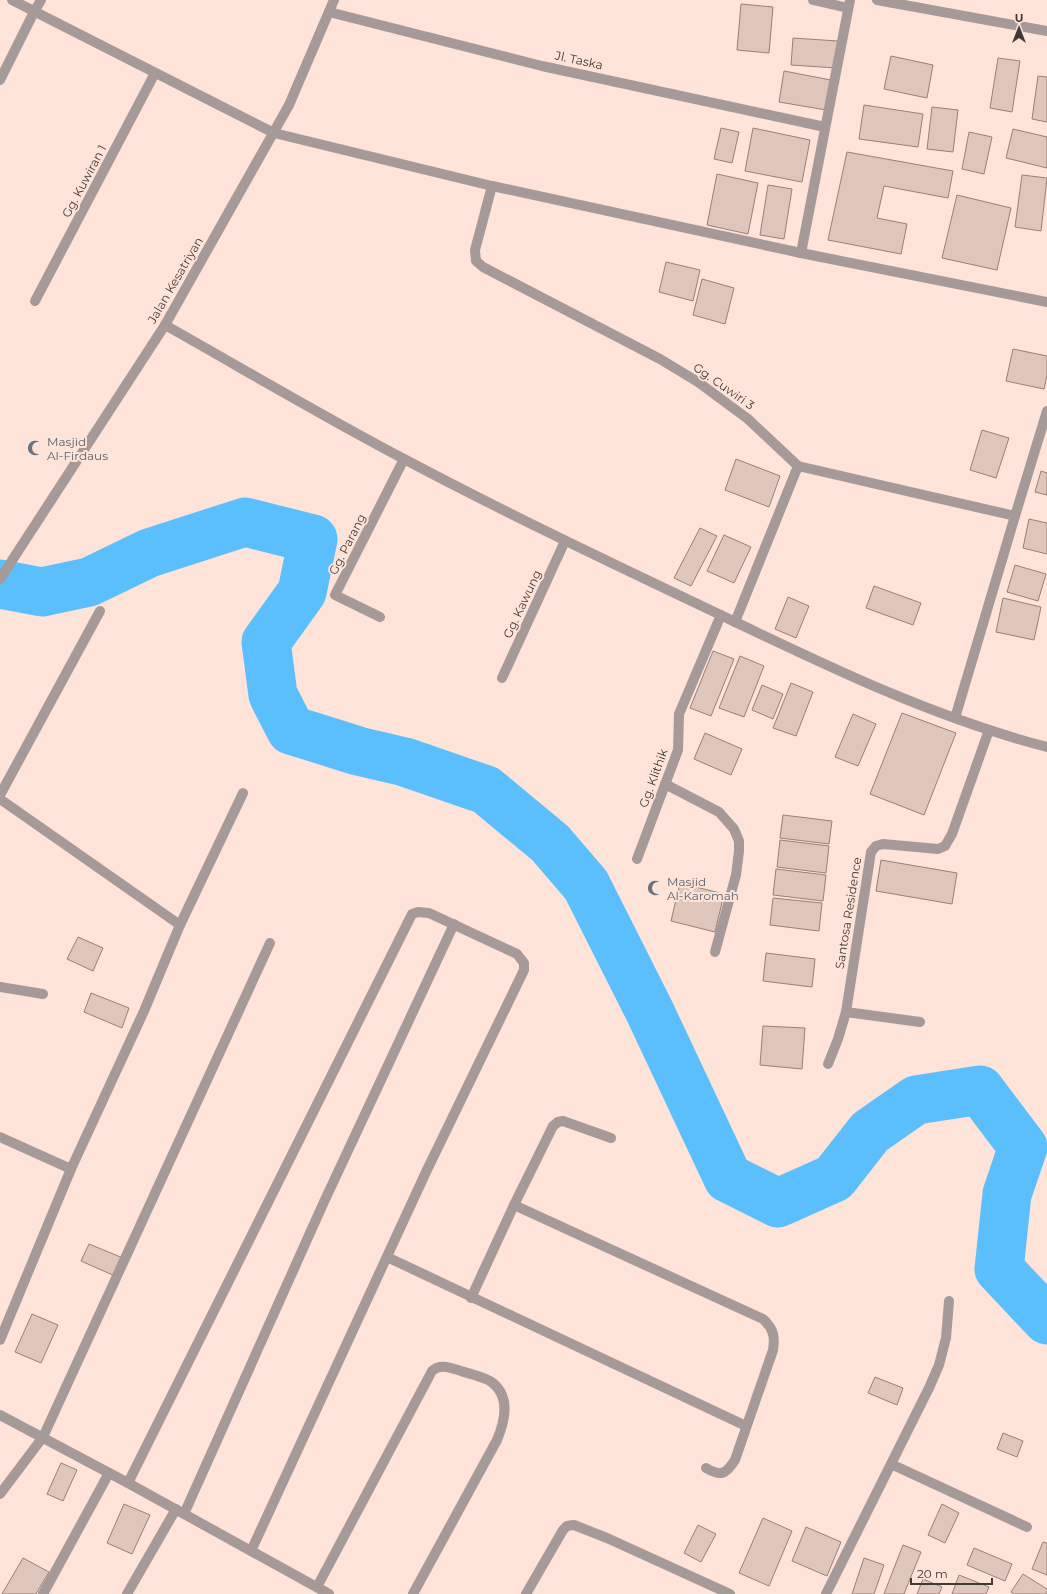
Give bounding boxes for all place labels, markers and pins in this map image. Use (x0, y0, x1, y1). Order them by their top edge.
place label: Masjid Al-Firdaus (47, 434, 108, 463)
mosque icon: Masjid Al-Firdaus (26, 439, 44, 457)
place label: Masjid Al-Karomah (667, 874, 739, 903)
mosque icon: Masjid Al-Karomah (646, 879, 664, 897)

